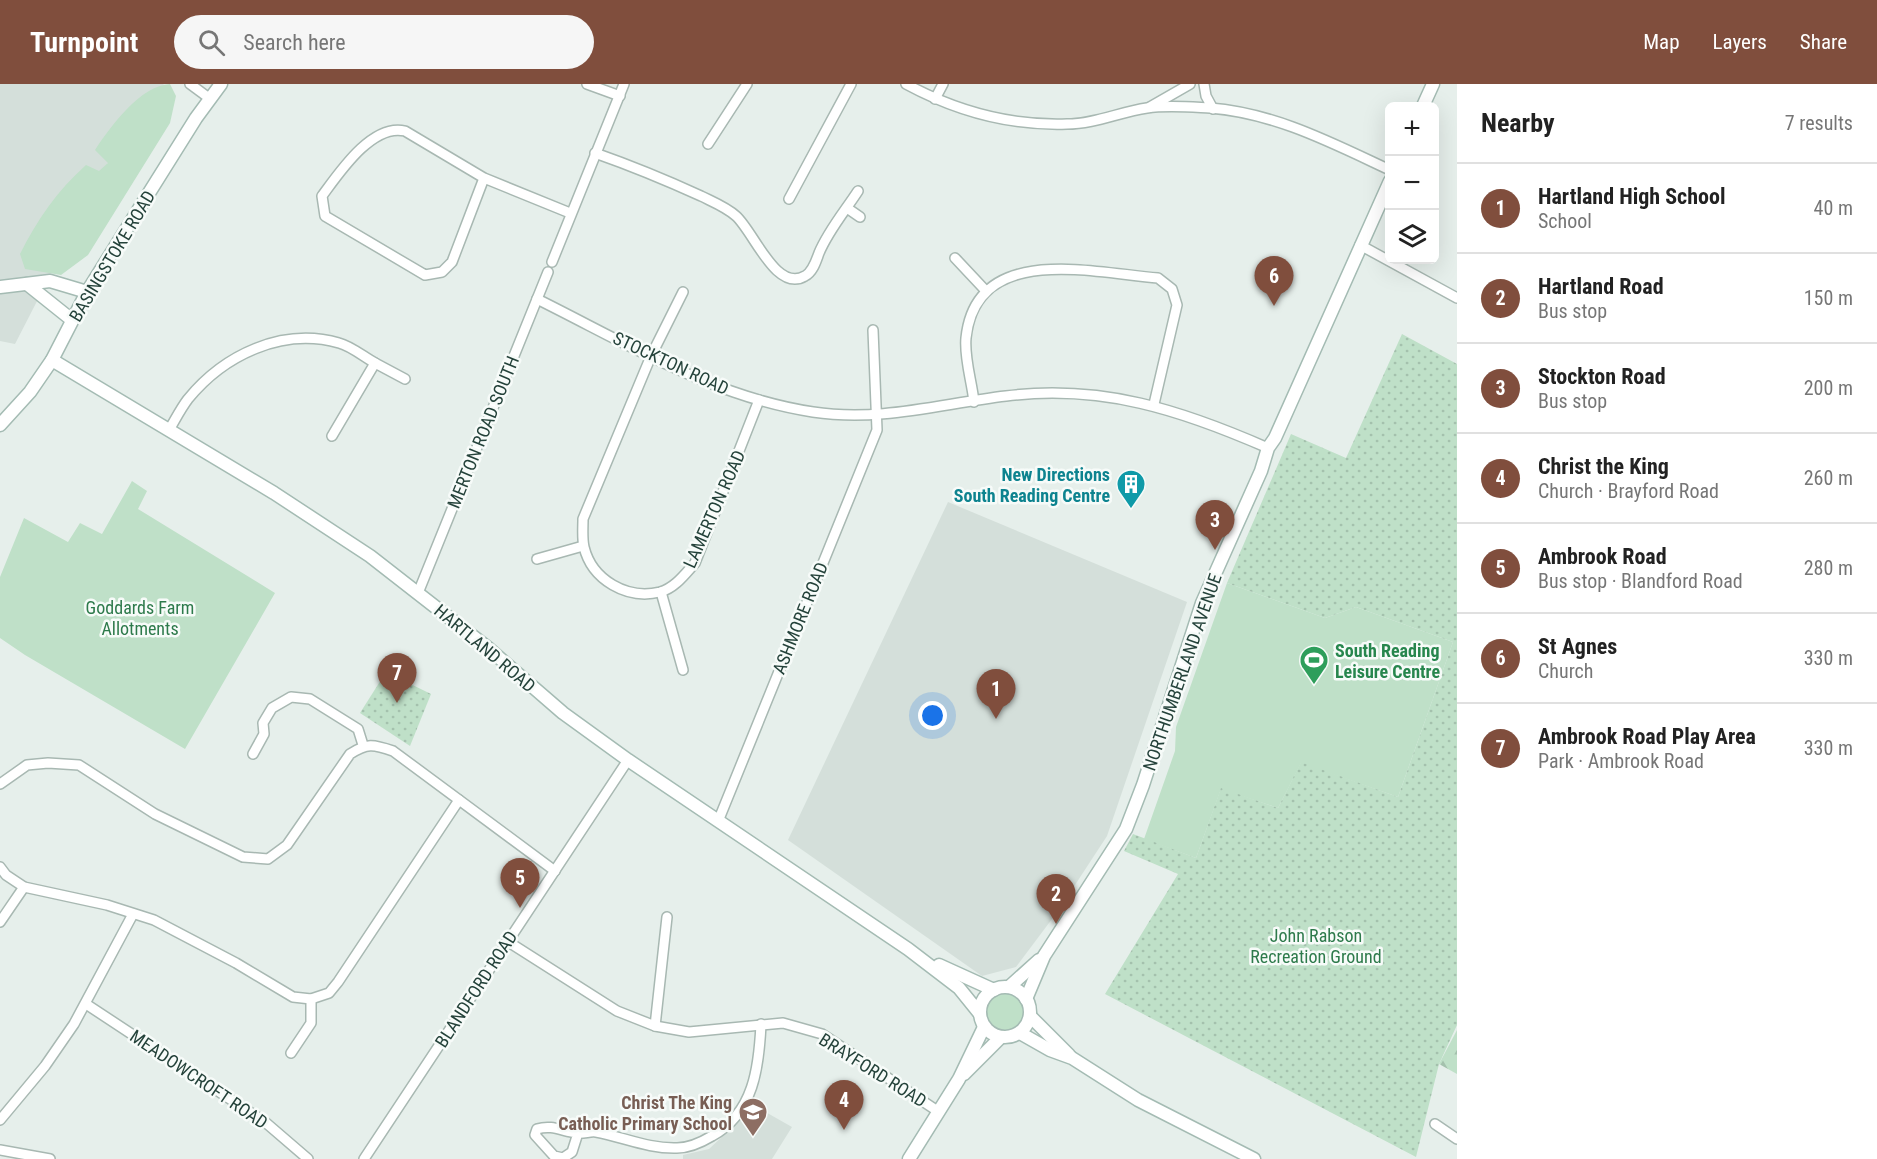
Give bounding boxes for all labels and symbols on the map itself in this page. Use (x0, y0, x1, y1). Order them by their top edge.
street label: BASINGSTOKE ROAD (65, 187, 159, 325)
pin: 6 (1254, 256, 1294, 306)
street label: STOCKTON ROAD (610, 327, 732, 399)
street label: MERTON ROAD SOUTH (443, 353, 523, 511)
street label: LAMERTON ROAD (679, 447, 749, 571)
place label: New Directions South Reading Centre (954, 464, 1110, 506)
building icon: New Directions South Reading Centre (1115, 468, 1147, 510)
pin: 3 (1196, 500, 1234, 550)
street label: ASHMORE ROAD (768, 559, 832, 677)
street label: NORTHUMBERLAND AVENUE (1138, 571, 1226, 773)
park label: Goddards Farm Allotments (86, 597, 194, 639)
street label: HARTLAND ROAD (430, 600, 540, 696)
place label: South Reading Leisure Centre (1335, 640, 1440, 682)
sports icon: South Reading Leisure Centre (1298, 644, 1330, 686)
pin: 7 (378, 654, 416, 703)
pin: 1 (976, 670, 1016, 719)
your location (918, 701, 947, 730)
pin: 5 (500, 858, 540, 908)
pin: 2 (1036, 874, 1076, 924)
park label: John Rabson Recreation Ground (1250, 925, 1382, 967)
street label: BLANDFORD ROAD (431, 927, 521, 1051)
street label: MEADOWCROFT ROAD (126, 1025, 272, 1133)
street label: BRAYFORD ROAD (815, 1029, 931, 1111)
pin: 4 (824, 1080, 864, 1130)
place label: Christ The King Catholic Primary School (558, 1092, 732, 1134)
school or university icon: Christ The King Catholic Primary School (737, 1096, 769, 1138)

